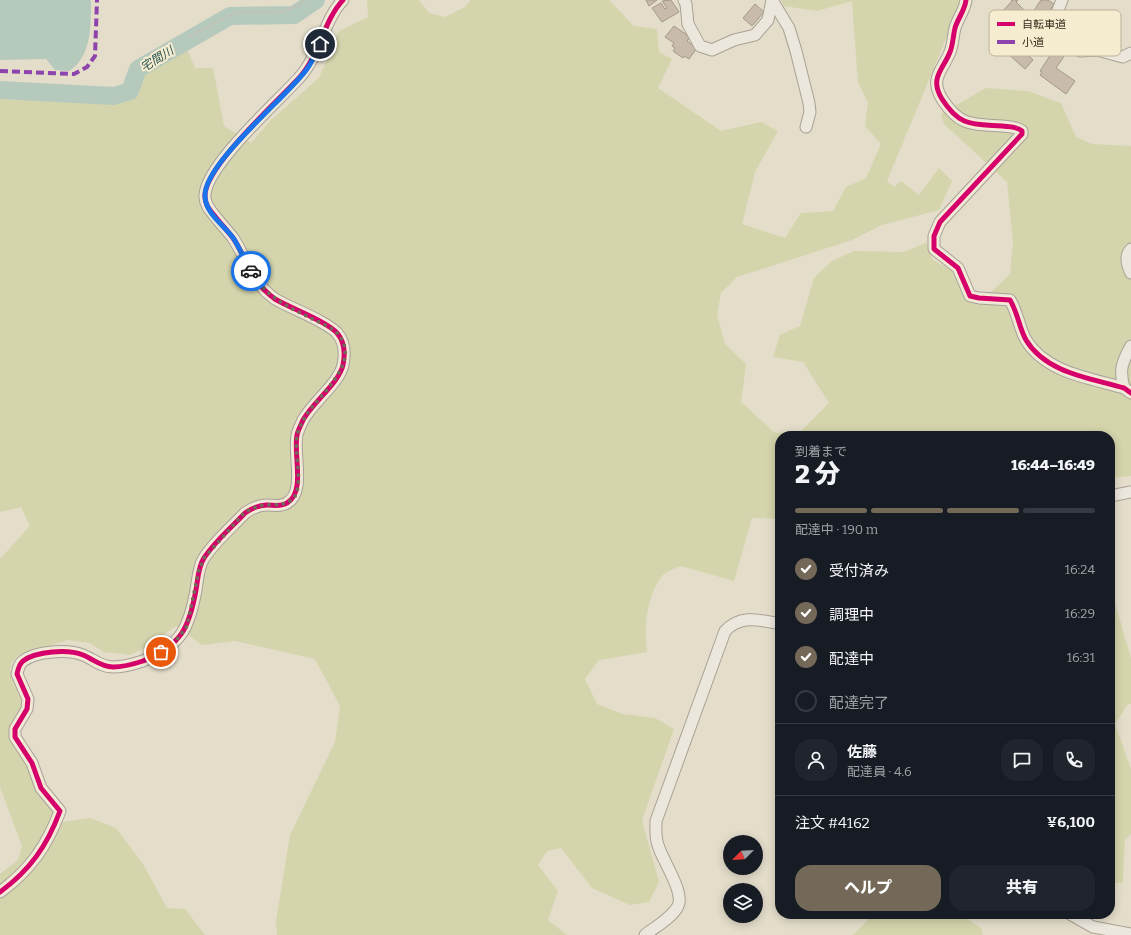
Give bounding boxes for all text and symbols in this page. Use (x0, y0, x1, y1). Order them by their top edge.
legend (989, 10, 1121, 56)
text: 自転車道 (1022, 18, 1066, 31)
pin (303, 27, 337, 61)
icon: home (309, 33, 331, 55)
text: 小道 (1022, 36, 1044, 49)
water label: 宅間川 (138, 42, 178, 74)
courier (231, 251, 271, 291)
icon: car (240, 260, 262, 282)
text: 到着まで (795, 444, 847, 459)
text: 16:44–16:49 (1011, 456, 1095, 474)
text: 2 分 (795, 459, 840, 490)
text: 配達中 · 190 m (795, 522, 878, 537)
icon: check (795, 558, 817, 580)
text: 受付済み (829, 562, 889, 580)
text: 16:24 (1065, 562, 1095, 577)
icon: check (795, 602, 817, 624)
text: 調理中 (829, 606, 874, 624)
text: 16:29 (1065, 606, 1095, 621)
pin (144, 635, 178, 669)
icon: bag (150, 641, 172, 663)
icon: check (795, 646, 817, 668)
text: 配達中 (829, 650, 874, 668)
text: 16:31 (1067, 650, 1095, 665)
text: 配達完了 (829, 694, 889, 712)
button: person (795, 739, 837, 781)
button: chat (1001, 739, 1043, 781)
button: phone (1053, 739, 1095, 781)
text: 佐藤 (847, 743, 877, 761)
text: 配達員 · 4.6 (847, 764, 912, 779)
text: ¥6,100 (1047, 813, 1095, 831)
text: 注文 #4162 (795, 814, 870, 832)
north arrow (723, 835, 763, 875)
map controls (723, 835, 763, 923)
button: ヘルプ (795, 865, 941, 911)
button: 共有 (949, 865, 1095, 911)
button: layers (723, 883, 763, 923)

